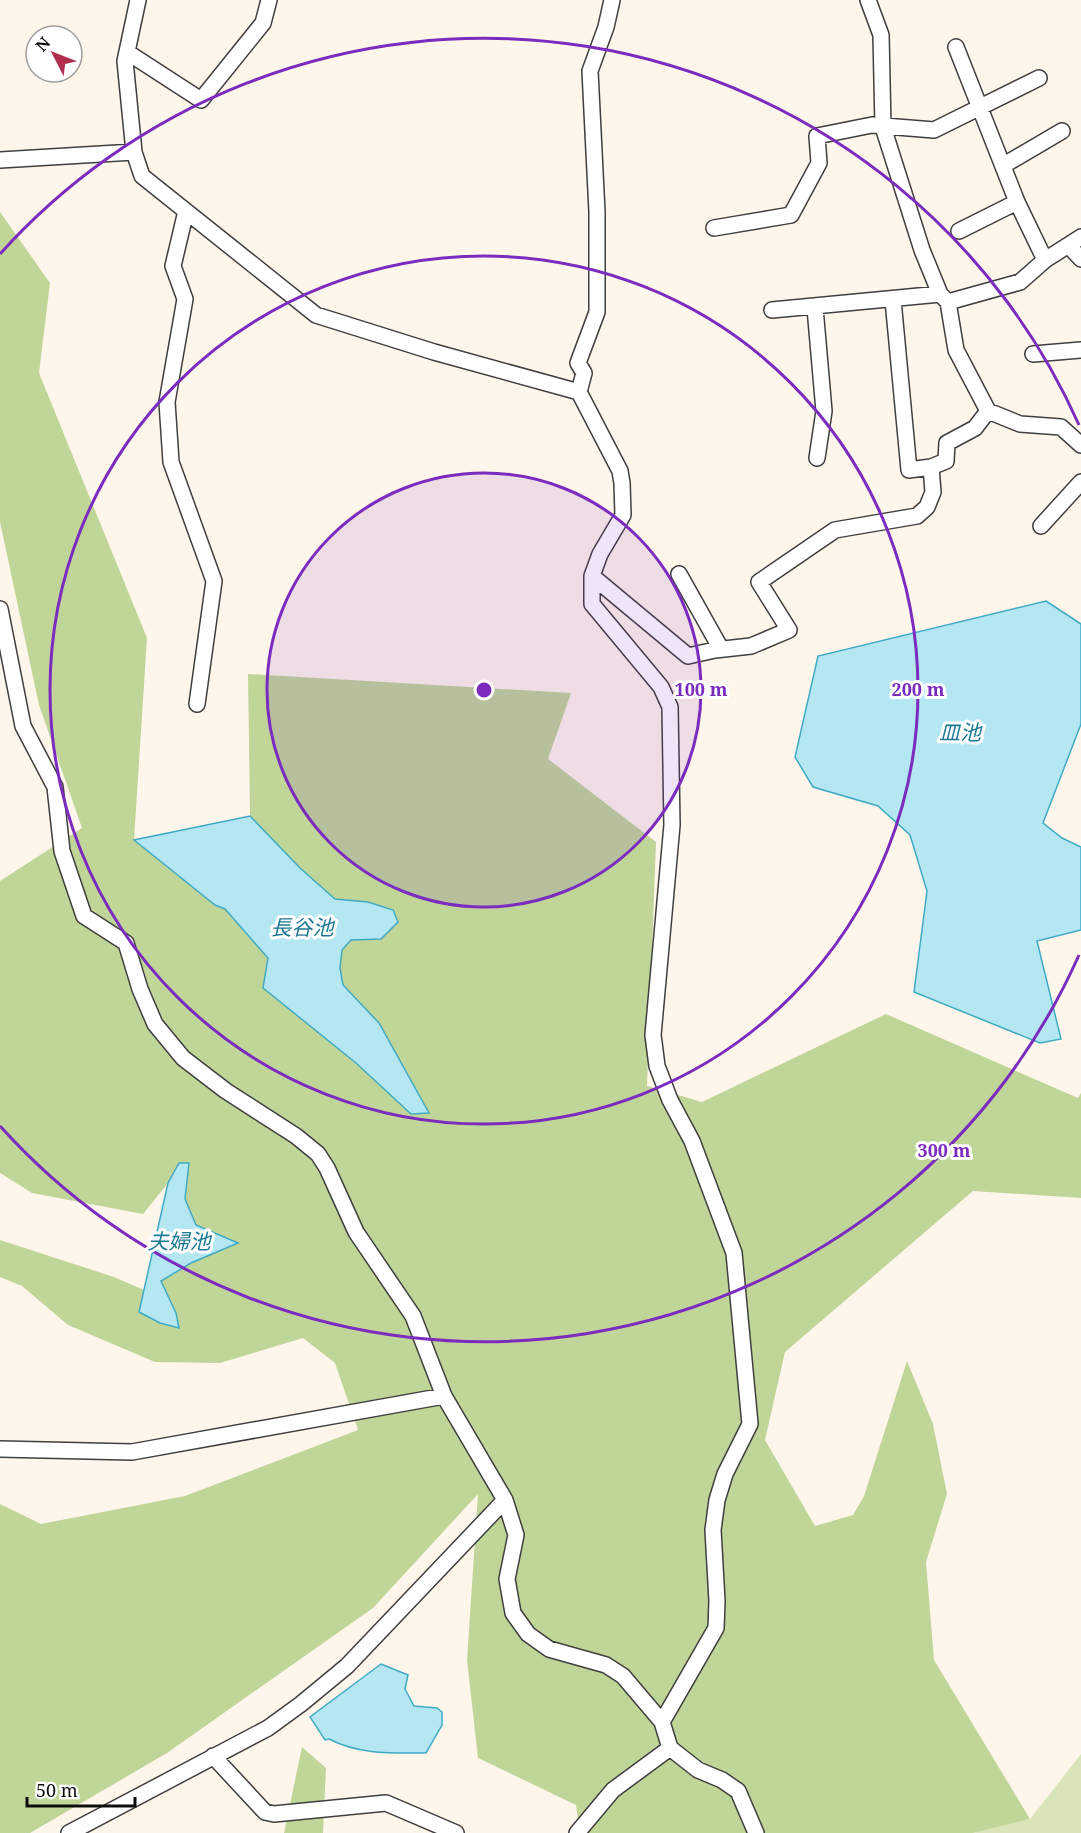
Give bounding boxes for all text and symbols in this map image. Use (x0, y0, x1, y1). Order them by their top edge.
north arrow (24, 24, 84, 84)
text: N (30, 32, 56, 56)
text: 100 m (675, 677, 728, 701)
text: 200 m (892, 677, 945, 701)
centre of rings (474, 680, 494, 700)
water label: 皿池 (939, 718, 983, 746)
water label: 長谷池 (271, 913, 335, 941)
text: 300 m (918, 1138, 971, 1162)
water label: 夫婦池 (148, 1227, 212, 1255)
scale bar (27, 1770, 135, 1808)
text: 50 m (36, 1778, 78, 1802)

